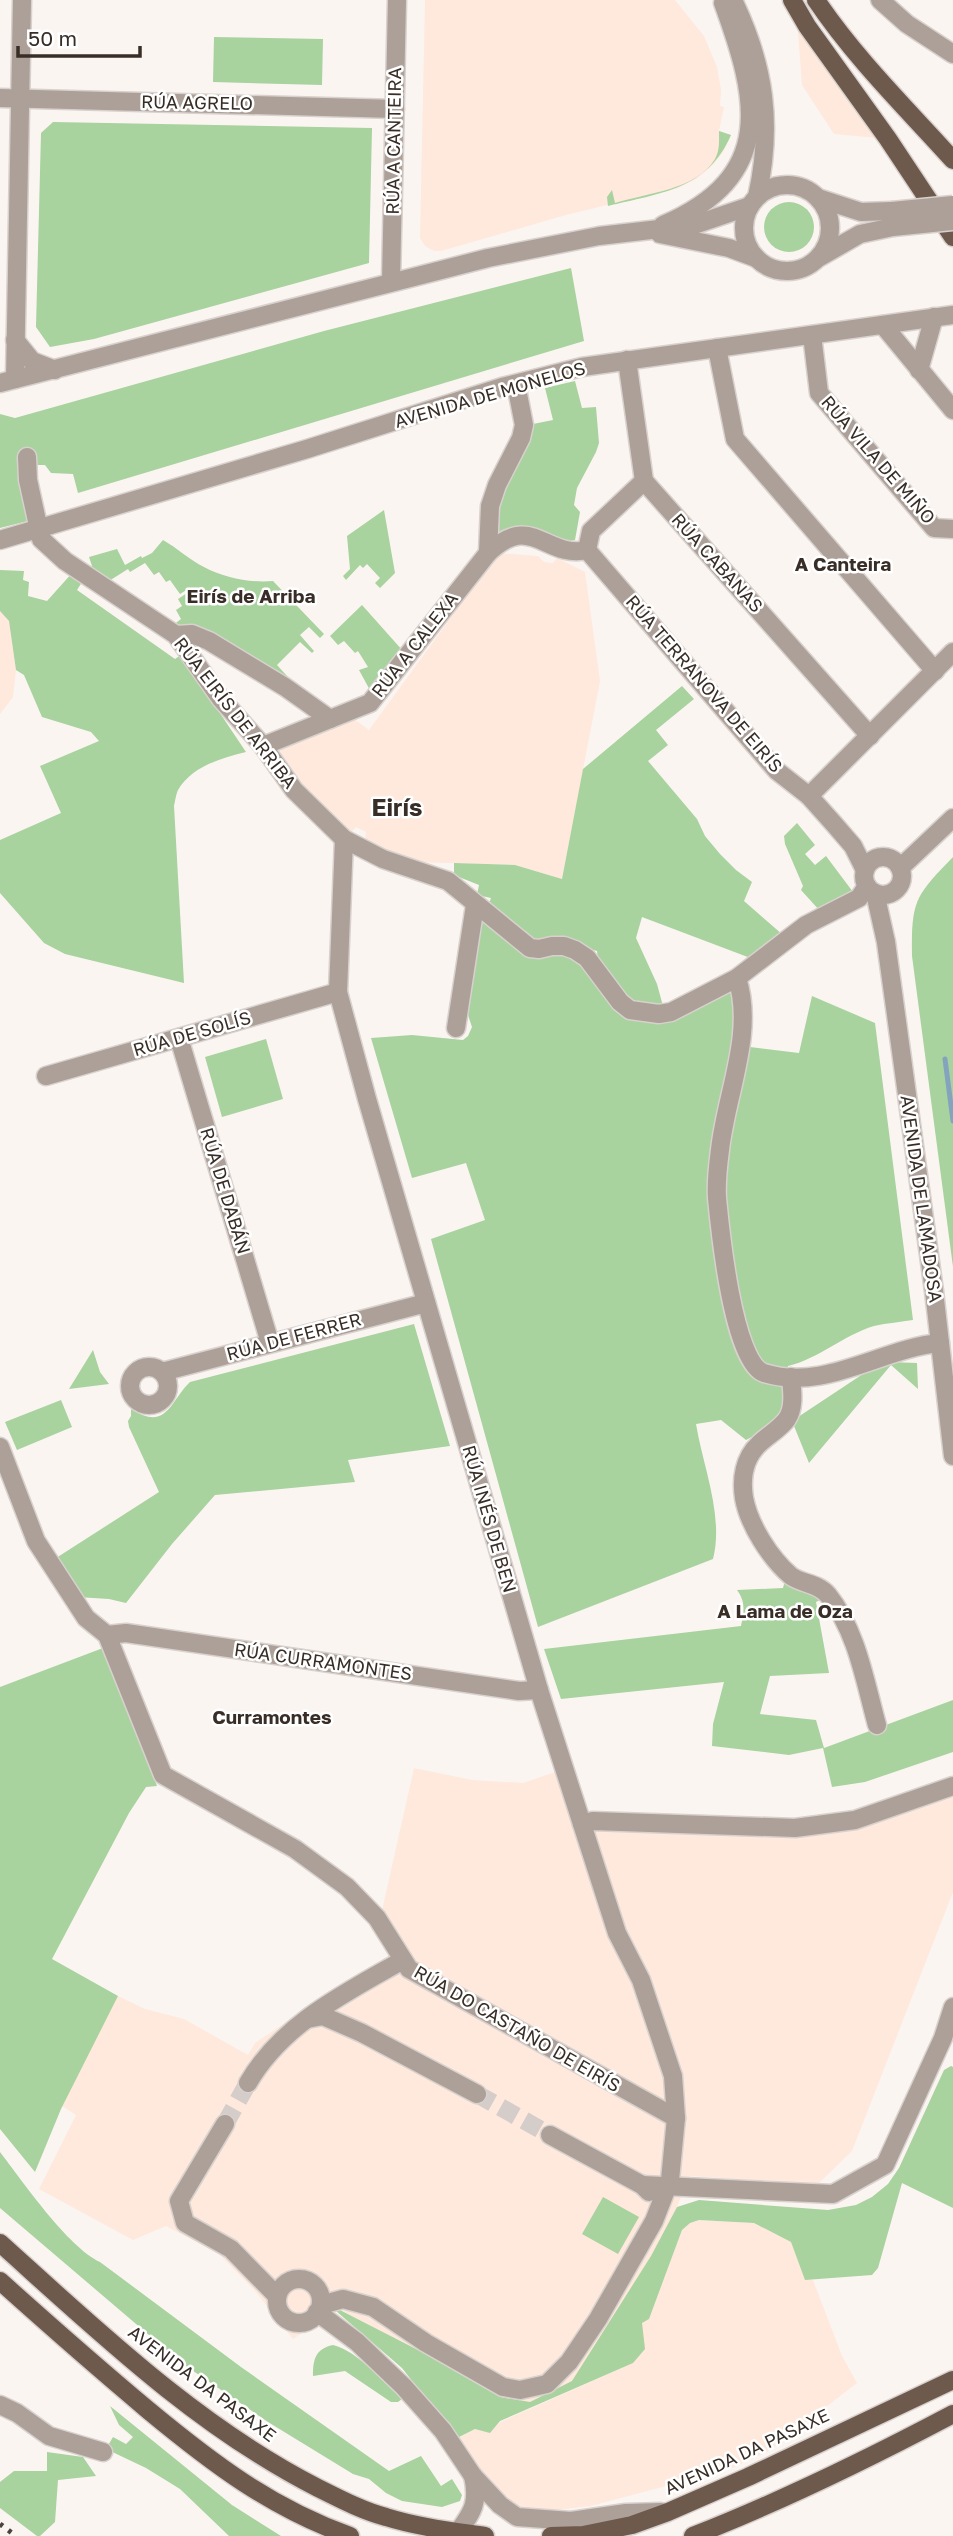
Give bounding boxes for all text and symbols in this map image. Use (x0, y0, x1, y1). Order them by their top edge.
scale bar (18, 14, 140, 58)
text: 50 m (28, 25, 77, 51)
street label: RÚA A CANTEIRA (381, 67, 405, 215)
street label: RÚA AGRELO (141, 90, 253, 114)
street label: AVENIDA DE MONELOS (392, 356, 588, 432)
street label: RÚA VILA DE MIÑO (817, 391, 940, 528)
street label: RÚA CABANAS (667, 508, 768, 617)
district label: A Canteira (795, 552, 891, 575)
district label: Eirís de Arriba (187, 584, 315, 607)
street label: RÚA A CALEXA (366, 587, 462, 701)
street label: RÚA TERRANOVA DE EIRÍS (622, 590, 788, 776)
street label: RÚA EIRÍS DE ARRIBA (170, 632, 302, 792)
district label: Eirís (372, 792, 422, 821)
street label: RÚA DE SOLÍS (130, 1006, 253, 1060)
street label: AVENIDA DE LAMADOSA (897, 1094, 947, 1304)
street label: RÚA DE DABÁN (196, 1125, 256, 1257)
street label: RÚA DE FERRER (224, 1307, 364, 1365)
street label: RÚA INÉS DE BEN (458, 1442, 522, 1595)
district label: A Lama de Oza (717, 1599, 853, 1622)
street label: RÚA CURRAMONTES (233, 1638, 413, 1684)
district label: Curramontes (212, 1705, 332, 1728)
street label: RÚA DO CASTAÑO DE EIRÍS (411, 1960, 624, 2096)
street label: AVENIDA DA PASAXE (124, 2320, 281, 2446)
street label: AVENIDA DA PASAXE (661, 2403, 832, 2499)

